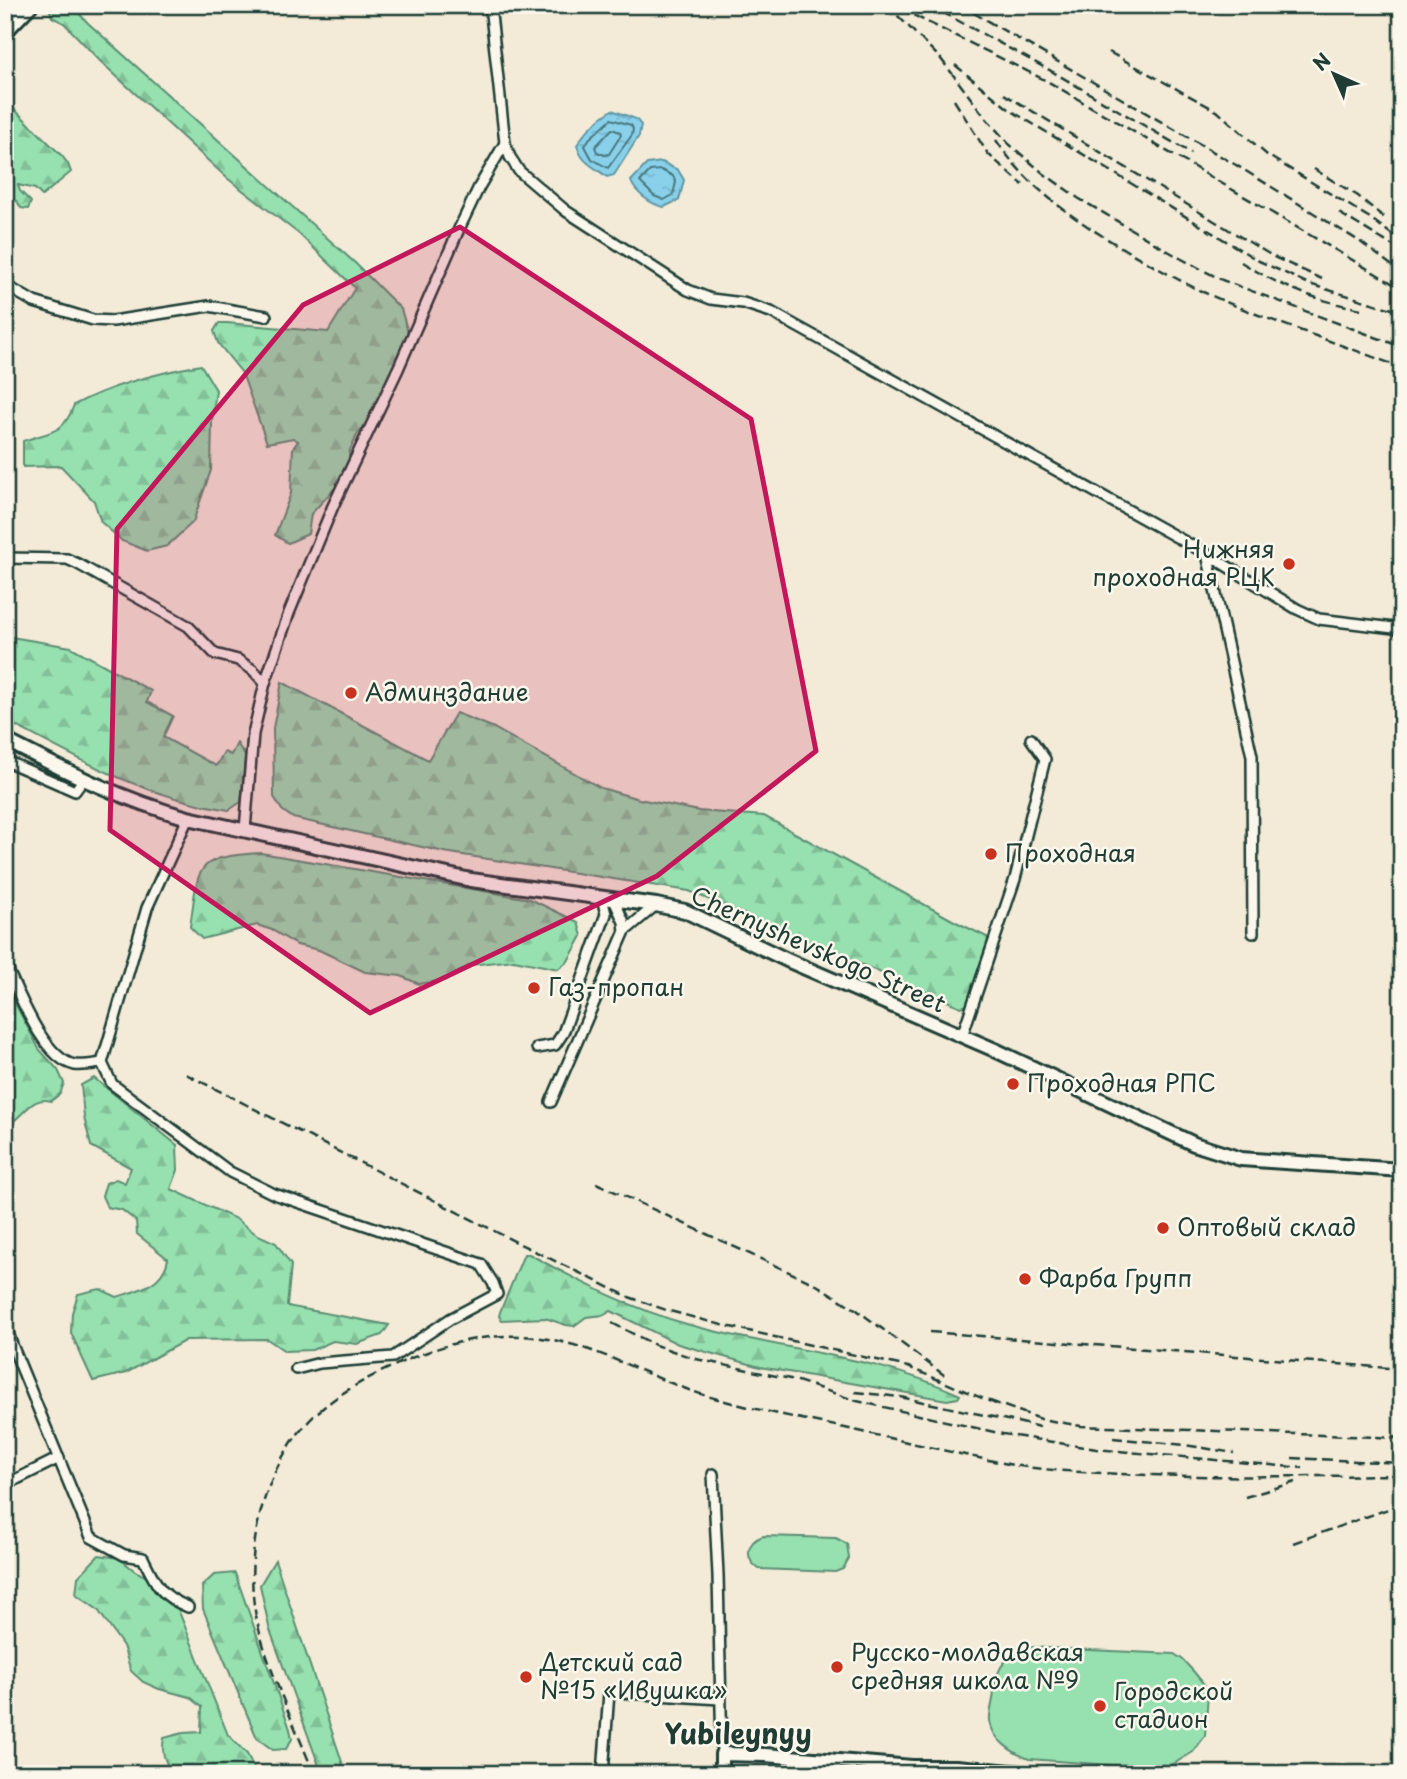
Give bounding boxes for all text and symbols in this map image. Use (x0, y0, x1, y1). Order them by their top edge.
north arrow (1298, 38, 1368, 108)
text: N (1306, 46, 1336, 76)
place label: Нижняя проходная РЦК (1092, 530, 1275, 594)
marker: Нижняя проходная РЦК (1281, 556, 1297, 572)
place label: Админздание (365, 673, 528, 709)
marker: Админздание (343, 685, 359, 701)
place label: Проходная (1005, 834, 1136, 870)
marker: Проходная (983, 846, 999, 862)
street label: Chernyshevskogo Street (685, 876, 952, 1021)
place label: Газ-пропан (548, 968, 684, 1004)
marker: Газ-пропан (526, 980, 542, 996)
place label: Проходная РПС (1027, 1064, 1216, 1100)
marker: Проходная РПС (1005, 1076, 1021, 1092)
place label: Оптовый склад (1177, 1208, 1356, 1244)
marker: Оптовый склад (1155, 1220, 1171, 1236)
place label: Фарба Групп (1039, 1259, 1192, 1295)
marker: Фарба Групп (1017, 1271, 1033, 1287)
place label: Русско-молдавская средняя школа №9 (851, 1633, 1084, 1697)
place label: Детский сад №15 «Ивушка» (539, 1643, 727, 1707)
marker: Русско-молдавская средняя школа №9 (829, 1659, 845, 1675)
marker: Детский сад №15 «Ивушка» (518, 1669, 534, 1685)
place label: Городской стадион (1114, 1672, 1233, 1736)
marker: Городской стадион (1092, 1698, 1108, 1714)
district label: Yubileynyy (665, 1711, 811, 1754)

